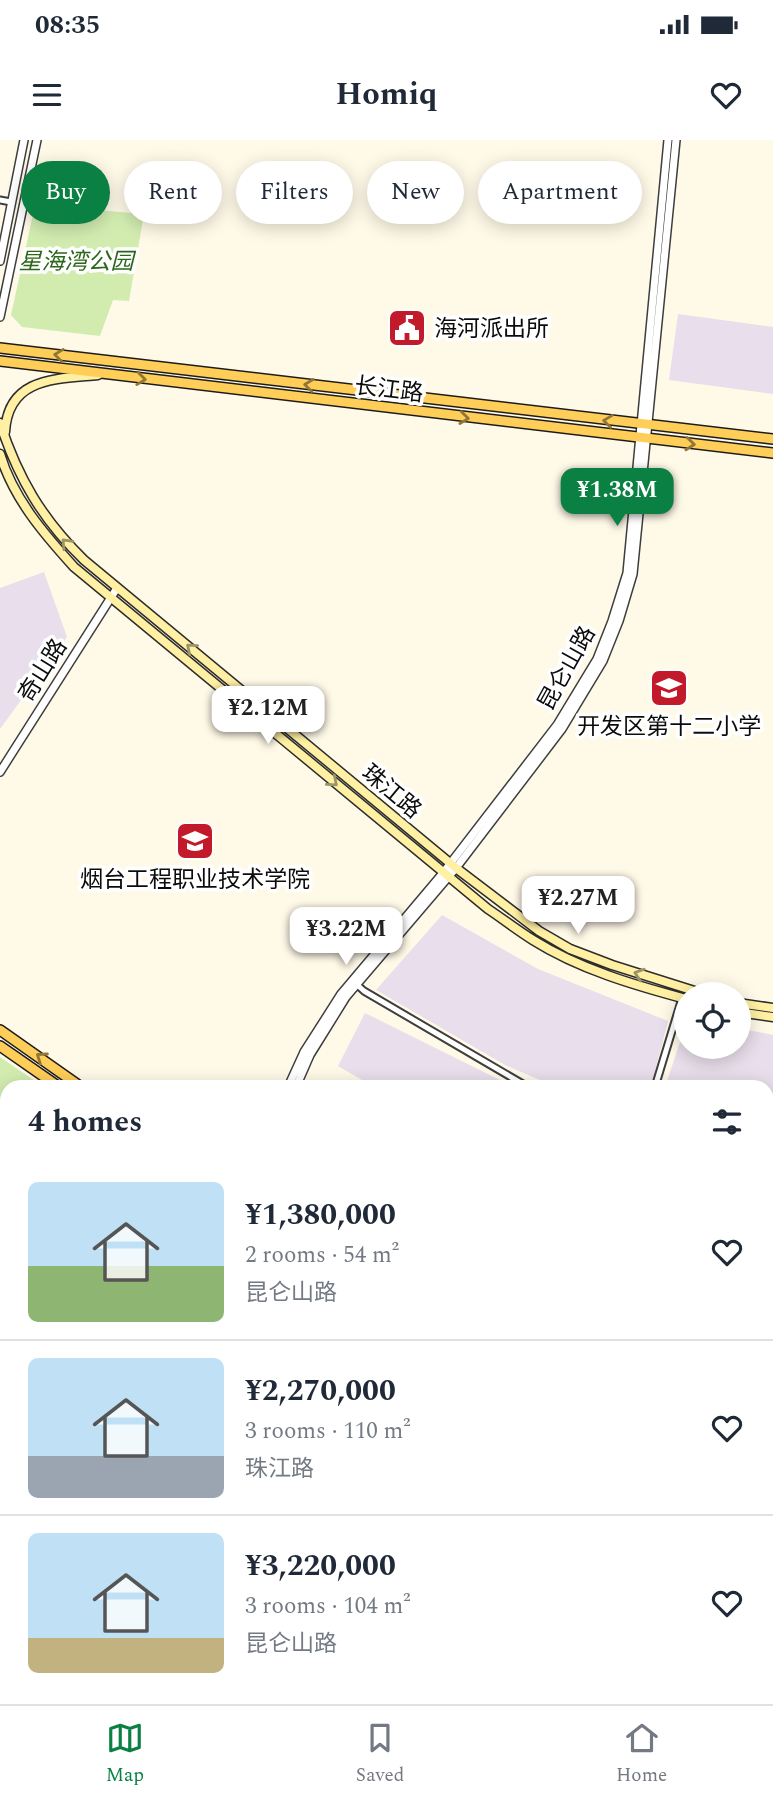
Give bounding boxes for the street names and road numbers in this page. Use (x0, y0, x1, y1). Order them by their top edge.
street label: 长江路 (352, 369, 425, 412)
street label: 昆仑山路 (530, 620, 605, 717)
street label: 奇山路 (10, 632, 76, 709)
street label: 珠江路 (353, 757, 429, 828)

